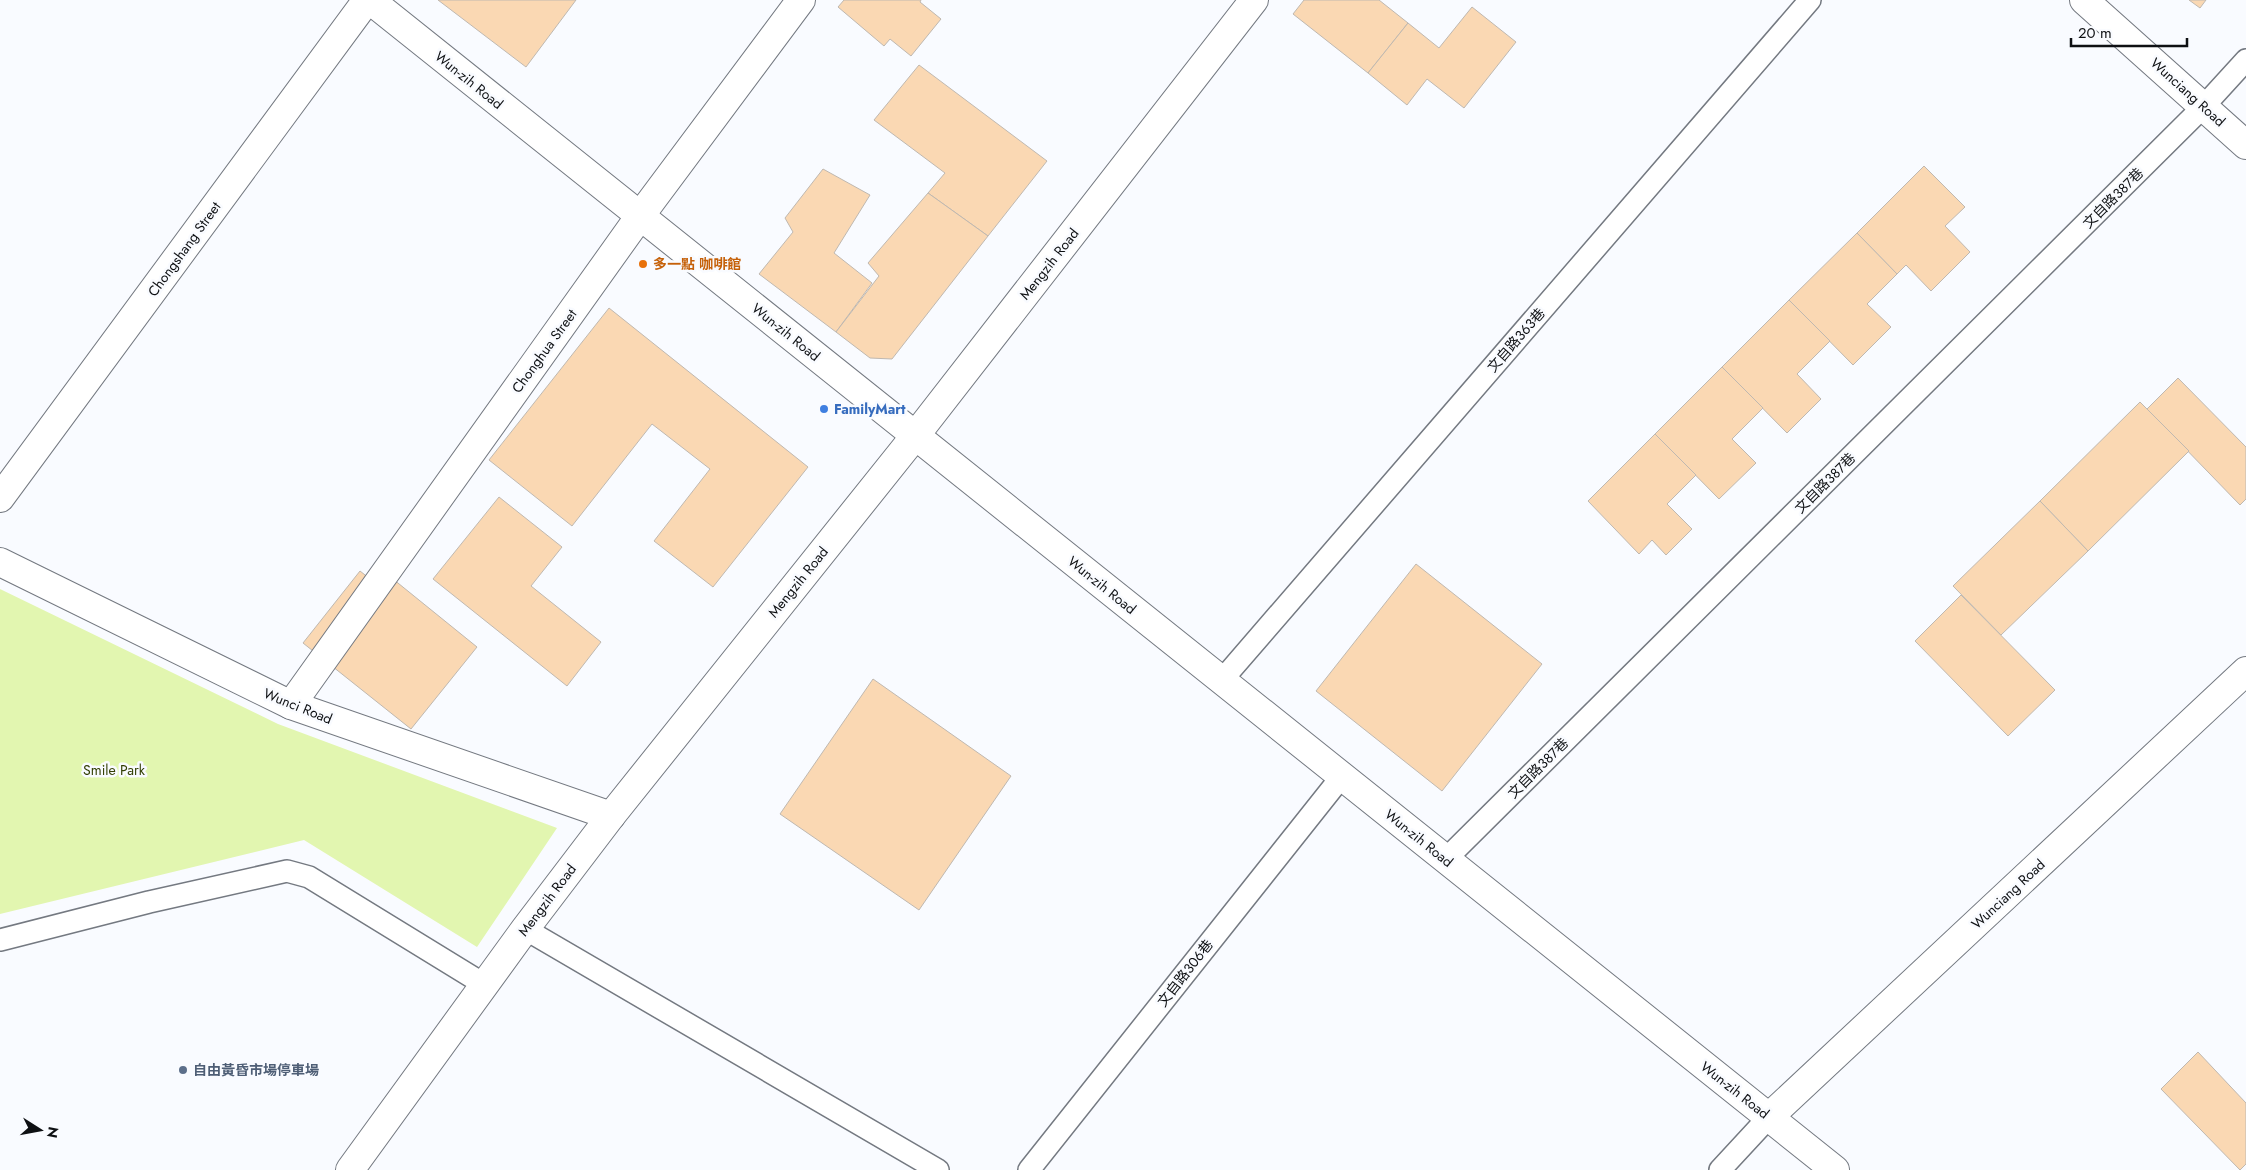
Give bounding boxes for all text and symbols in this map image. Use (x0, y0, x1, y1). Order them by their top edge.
scale bar (2071, 15, 2187, 47)
text: 20 m (2078, 22, 2112, 44)
street label: Wun-zih Road (431, 46, 507, 114)
street label: Wunciang Road (2146, 53, 2230, 131)
street label: 文自路387巷 (2078, 163, 2148, 233)
street label: Chongshang Street (143, 197, 226, 300)
street label: Mengzih Road (1015, 224, 1083, 304)
place label: 多一點 咖啡館 (653, 254, 741, 274)
marker: 多一點 咖啡館 (637, 258, 649, 270)
street label: Wun-zih Road (748, 298, 824, 366)
street label: 文自路363巷 (1482, 303, 1550, 377)
street label: Chonghua Street (507, 305, 582, 397)
place label: FamilyMart (834, 399, 906, 419)
marker: FamilyMart (818, 403, 830, 415)
street label: 文自路387巷 (1790, 448, 1860, 518)
street label: Mengzih Road (763, 542, 833, 622)
street label: Wun-zih Road (1064, 551, 1140, 619)
street label: Wunci Road (261, 683, 335, 729)
street label: 文自路387巷 (1503, 733, 1573, 803)
park label: Smile Park (83, 760, 146, 780)
street label: Wun-zih Road (1381, 804, 1457, 872)
street label: Wunciang Road (1967, 855, 2049, 933)
street label: Mengzih Road (513, 860, 581, 940)
street label: 文自路306巷 (1152, 935, 1218, 1011)
street label: Wun-zih Road (1696, 1057, 1774, 1123)
place label: 自由黃昏市場停車場 (193, 1060, 319, 1080)
marker: 自由黃昏市場停車場 (177, 1064, 189, 1076)
north arrow (15, 1105, 65, 1155)
text: N (42, 1125, 64, 1140)

